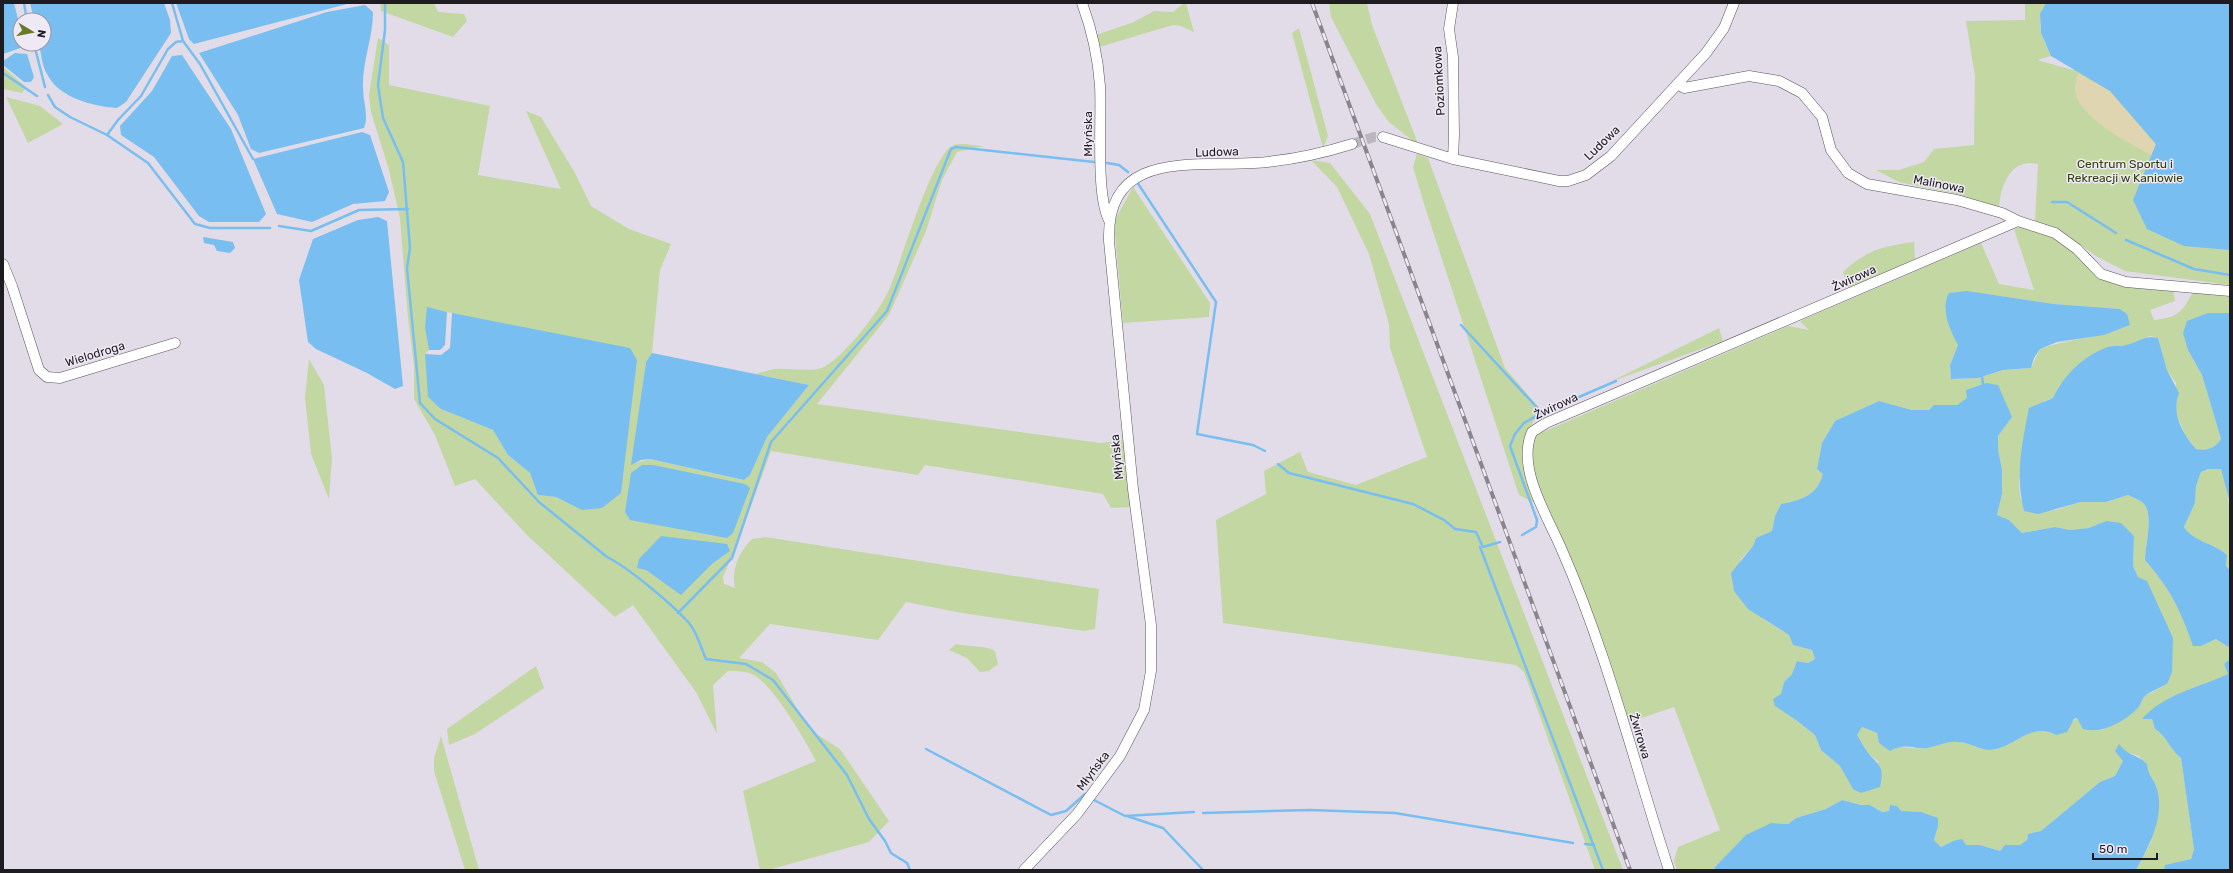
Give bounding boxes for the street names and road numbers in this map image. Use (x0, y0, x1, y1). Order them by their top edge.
street label: Poziomkowa (1430, 46, 1448, 116)
street label: Młyńska (1081, 111, 1095, 157)
street label: Ludowa (1581, 123, 1623, 163)
street label: Ludowa (1195, 144, 1239, 160)
street label: Malinowa (1912, 172, 1966, 196)
street label: Żwirowa (1830, 262, 1878, 294)
street label: Wielodroga (64, 338, 126, 370)
street label: Żwirowa (1532, 390, 1580, 422)
street label: Młyńska (1108, 434, 1126, 480)
street label: Żwirowa (1626, 712, 1654, 760)
street label: Młyńska (1074, 749, 1112, 793)

